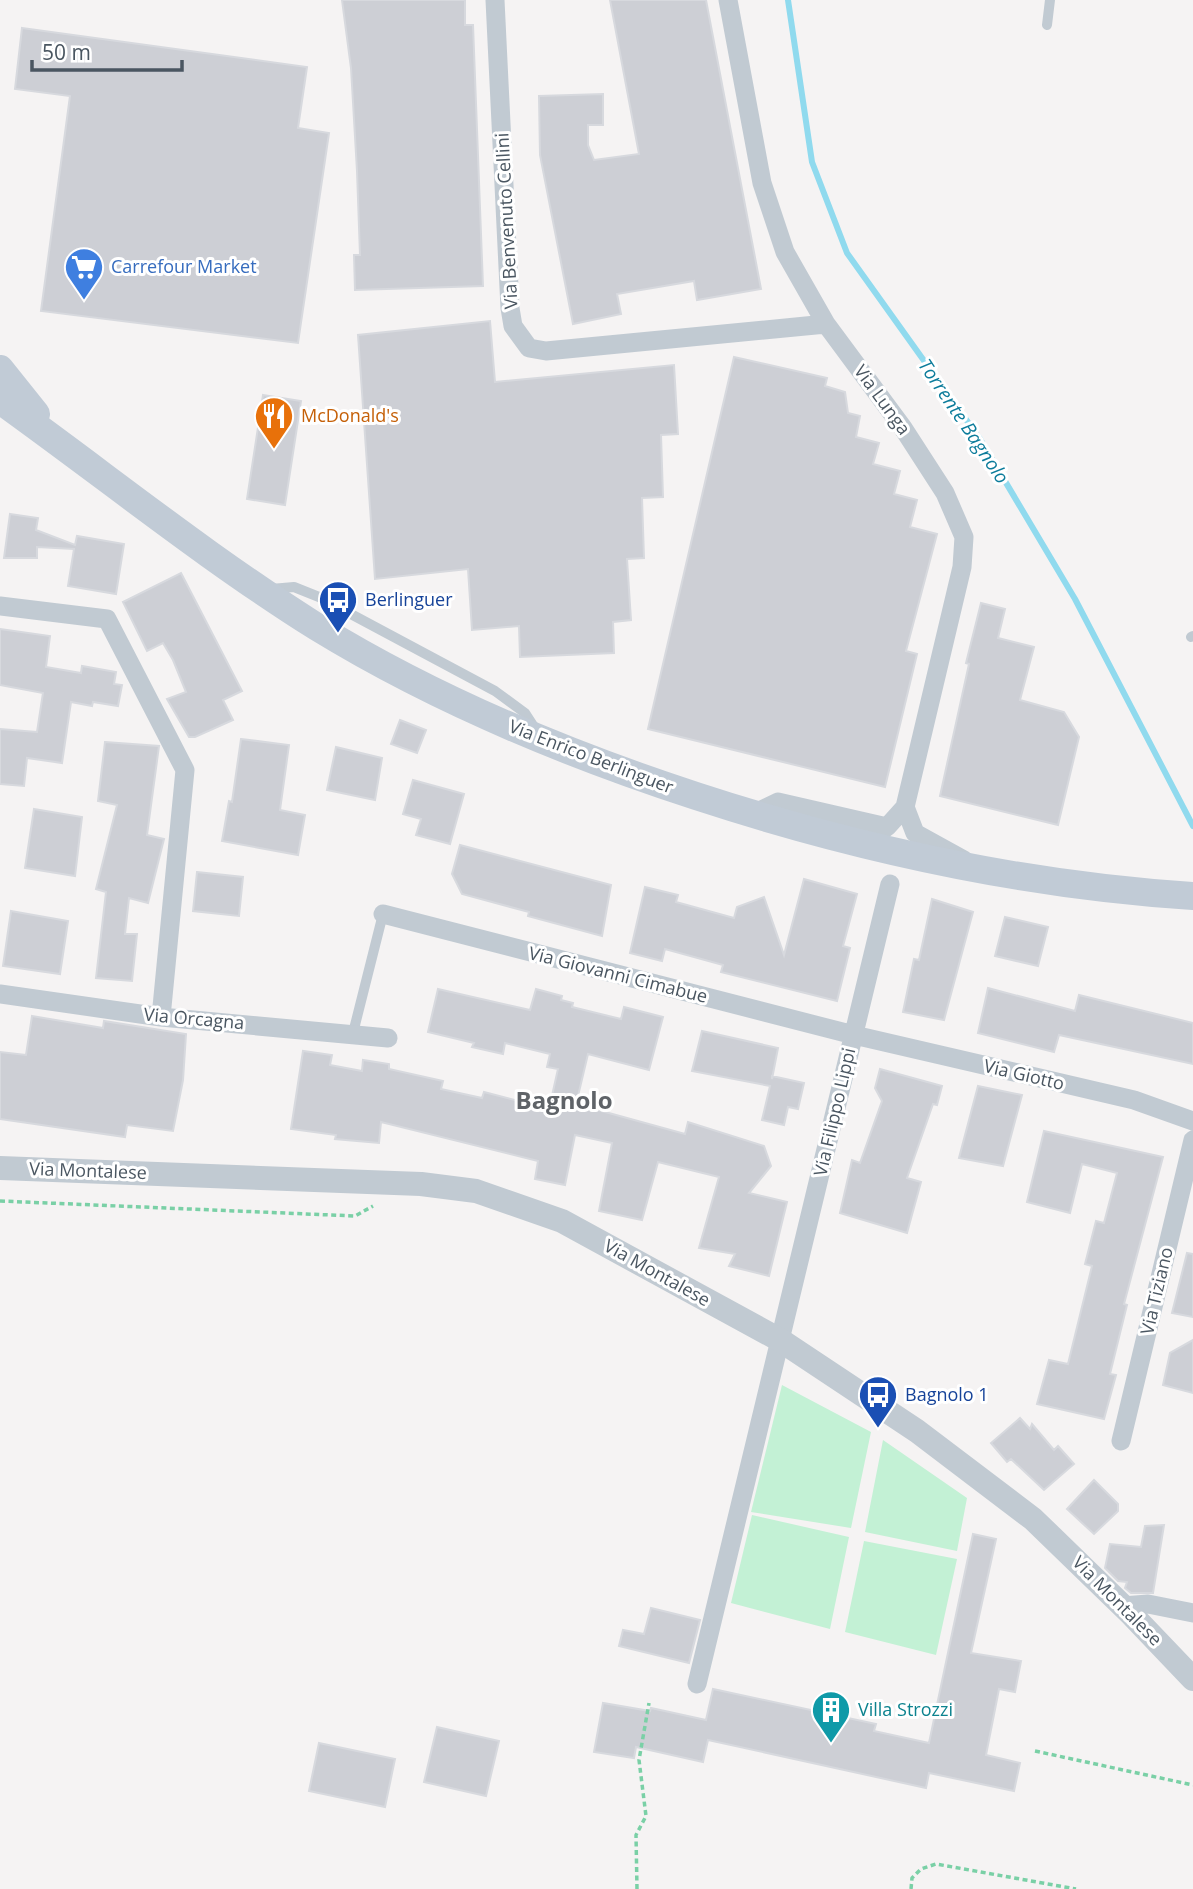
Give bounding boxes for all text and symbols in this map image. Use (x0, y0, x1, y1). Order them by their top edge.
scale bar (32, 28, 182, 72)
text: 50 m (42, 38, 91, 66)
street label: Via Benvenuto Cellini (489, 132, 523, 310)
supermarket icon: Carrefour Market (63, 246, 105, 301)
place label: Carrefour Market (111, 254, 257, 278)
water label: Torrente Bagnolo (913, 353, 1015, 489)
street label: Via Lunga (849, 360, 916, 439)
restaurant icon: McDonald's (253, 395, 295, 450)
place label: McDonald's (301, 403, 399, 427)
bus stop icon: Berlinguer (317, 579, 359, 634)
place label: Berlinguer (365, 587, 453, 611)
street label: Via Enrico Berlinguer (506, 714, 678, 799)
street label: Via Giovanni Cimabue (526, 940, 710, 1008)
street label: Via Orcagna (143, 1002, 245, 1034)
street label: Via Filippo Lippi (808, 1045, 860, 1178)
street label: Via Giotto (982, 1053, 1067, 1095)
district label: Bagnolo (516, 1083, 613, 1116)
street label: Via Montalese (29, 1156, 147, 1184)
street label: Via Montalese (600, 1233, 715, 1311)
street label: Via Tiziano (1134, 1245, 1178, 1337)
bus stop icon: Bagnolo 1 (857, 1374, 899, 1429)
place label: Bagnolo 1 (905, 1382, 989, 1406)
street label: Via Montalese (1068, 1550, 1168, 1650)
building icon: Villa Strozzi (810, 1689, 852, 1744)
place label: Villa Strozzi (858, 1697, 953, 1721)

